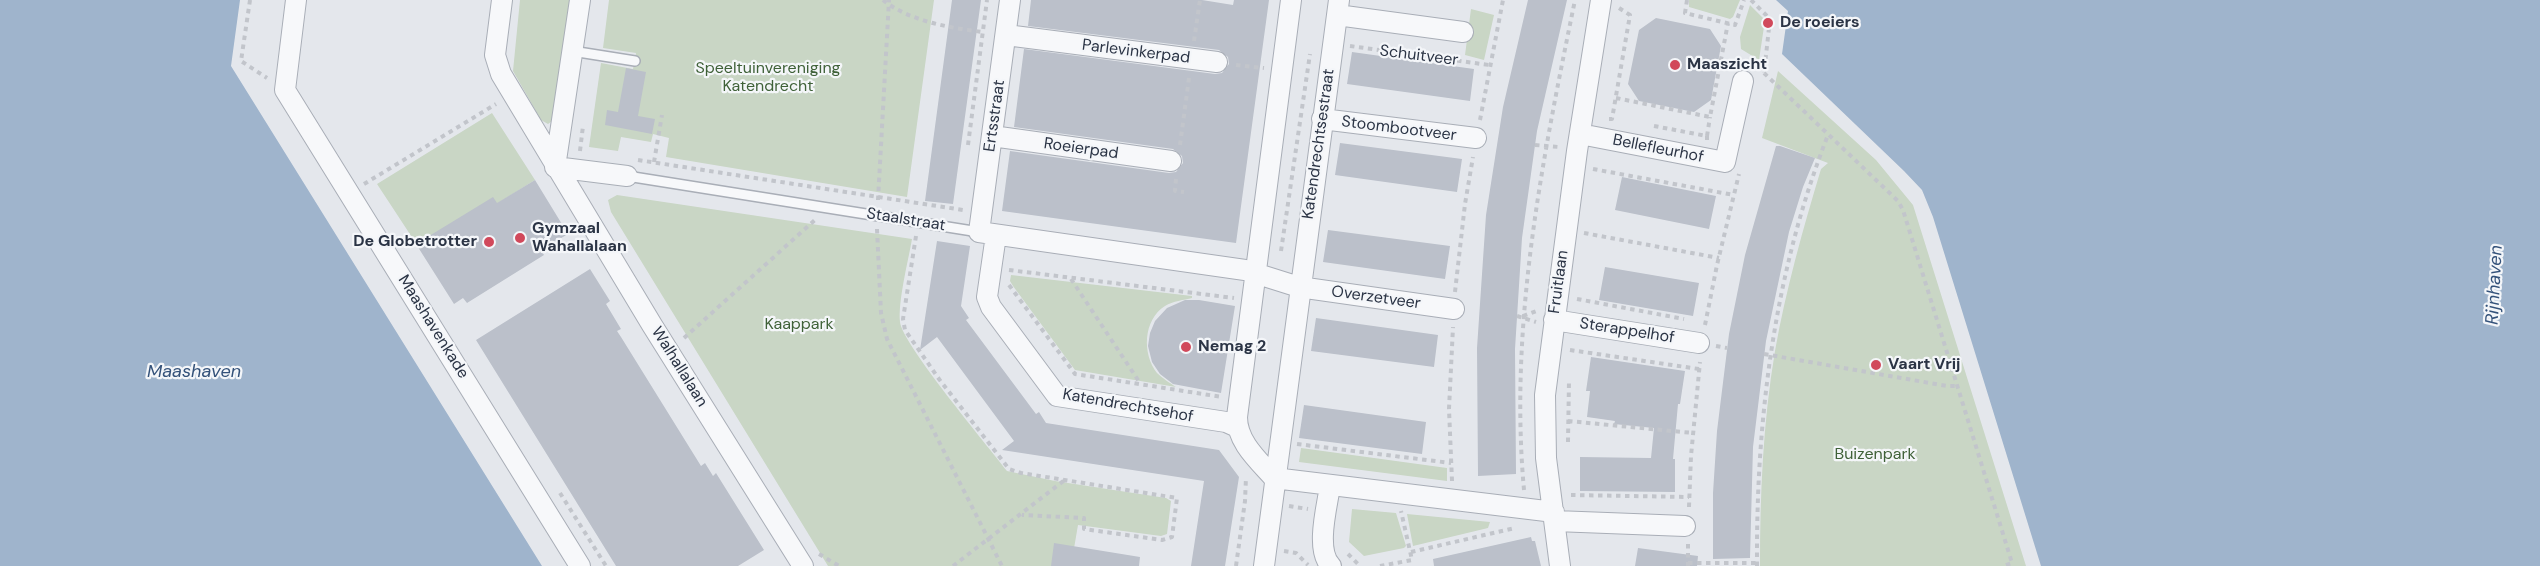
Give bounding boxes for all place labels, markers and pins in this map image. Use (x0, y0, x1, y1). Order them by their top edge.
place label: De roeiers (1780, 13, 1860, 33)
marker: De roeiers (1761, 16, 1775, 30)
place label: Maaszicht (1687, 55, 1767, 75)
marker: Maaszicht (1668, 58, 1682, 72)
place label: Gymzaal Wahallalaan (532, 219, 627, 257)
marker: Gymzaal Wahallalaan (513, 231, 527, 245)
place label: De Globetrotter (353, 232, 477, 252)
marker: De Globetrotter (482, 235, 496, 249)
place label: Nemag 2 (1198, 337, 1266, 357)
marker: Nemag 2 (1179, 340, 1193, 354)
place label: Vaart Vrij (1888, 355, 1960, 375)
marker: Vaart Vrij (1869, 358, 1883, 372)

